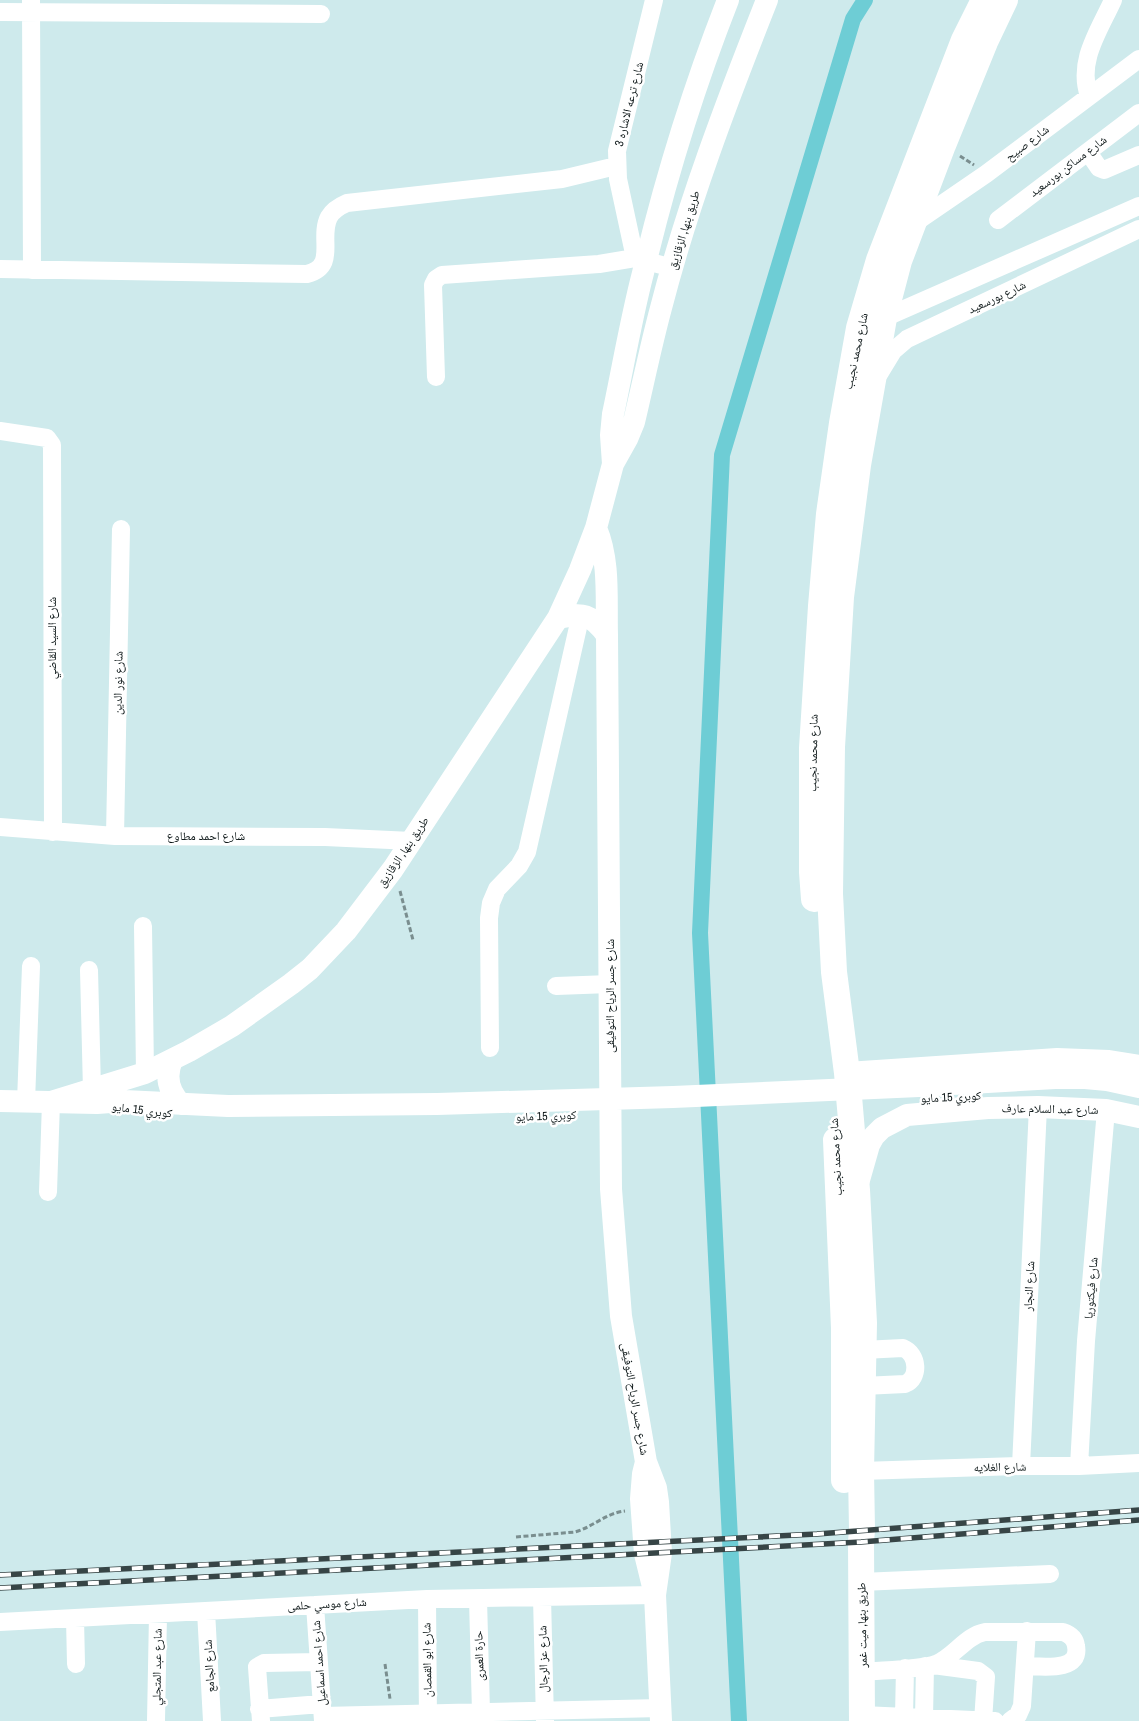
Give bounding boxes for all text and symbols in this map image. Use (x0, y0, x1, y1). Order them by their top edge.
street label: شارع ترعه الاشاره 3 (611, 60, 647, 148)
street label: شارع صبيح (1002, 121, 1052, 165)
street label: شارع مساكن بورسعيد (1026, 132, 1110, 200)
street label: طريق بنها, الزقازيق (664, 188, 704, 272)
street label: شارع بورسعيد (966, 277, 1029, 317)
street label: شارع محمد نجيب (840, 311, 872, 391)
street label: شارع السيد القاضي (44, 597, 62, 679)
street label: شارع نور الدين (109, 651, 127, 715)
street label: شارع محمد نجيب (804, 714, 822, 792)
street label: طريق بنها, الزقازيق (373, 813, 433, 890)
street label: شارع احمد مطاوع (167, 828, 245, 844)
street label: شارع جسر الرياح التوفيقى (602, 939, 618, 1053)
street label: كوبري 15 مايو (920, 1087, 982, 1109)
street label: كوبري 15 مايو (111, 1098, 173, 1124)
street label: شارع عبد السلام عارف (1002, 1100, 1099, 1118)
street label: كوبري 15 مايو (515, 1107, 577, 1127)
street label: شارع محمد نجيب (826, 1118, 846, 1196)
street label: شارع فيكتوريا (1080, 1256, 1102, 1320)
street label: شارع النجار (1020, 1260, 1038, 1312)
street label: شارع جسر الرياح التوفيقى (617, 1341, 653, 1457)
street label: شارع الغلايه (973, 1459, 1027, 1475)
street label: طريق بنها, ميت غمر (853, 1582, 871, 1669)
street label: شارع موسي حلمى (287, 1594, 367, 1616)
street label: شارع احمد اسماعيل (308, 1620, 330, 1706)
street label: شارع ابو القمصان (418, 1623, 436, 1697)
street label: شارع عز الرجال (534, 1625, 552, 1693)
street label: شارع عبد المتجلي (148, 1628, 168, 1706)
street label: حارة العمرى (470, 1630, 488, 1682)
street label: شارع الجامع (200, 1639, 218, 1693)

